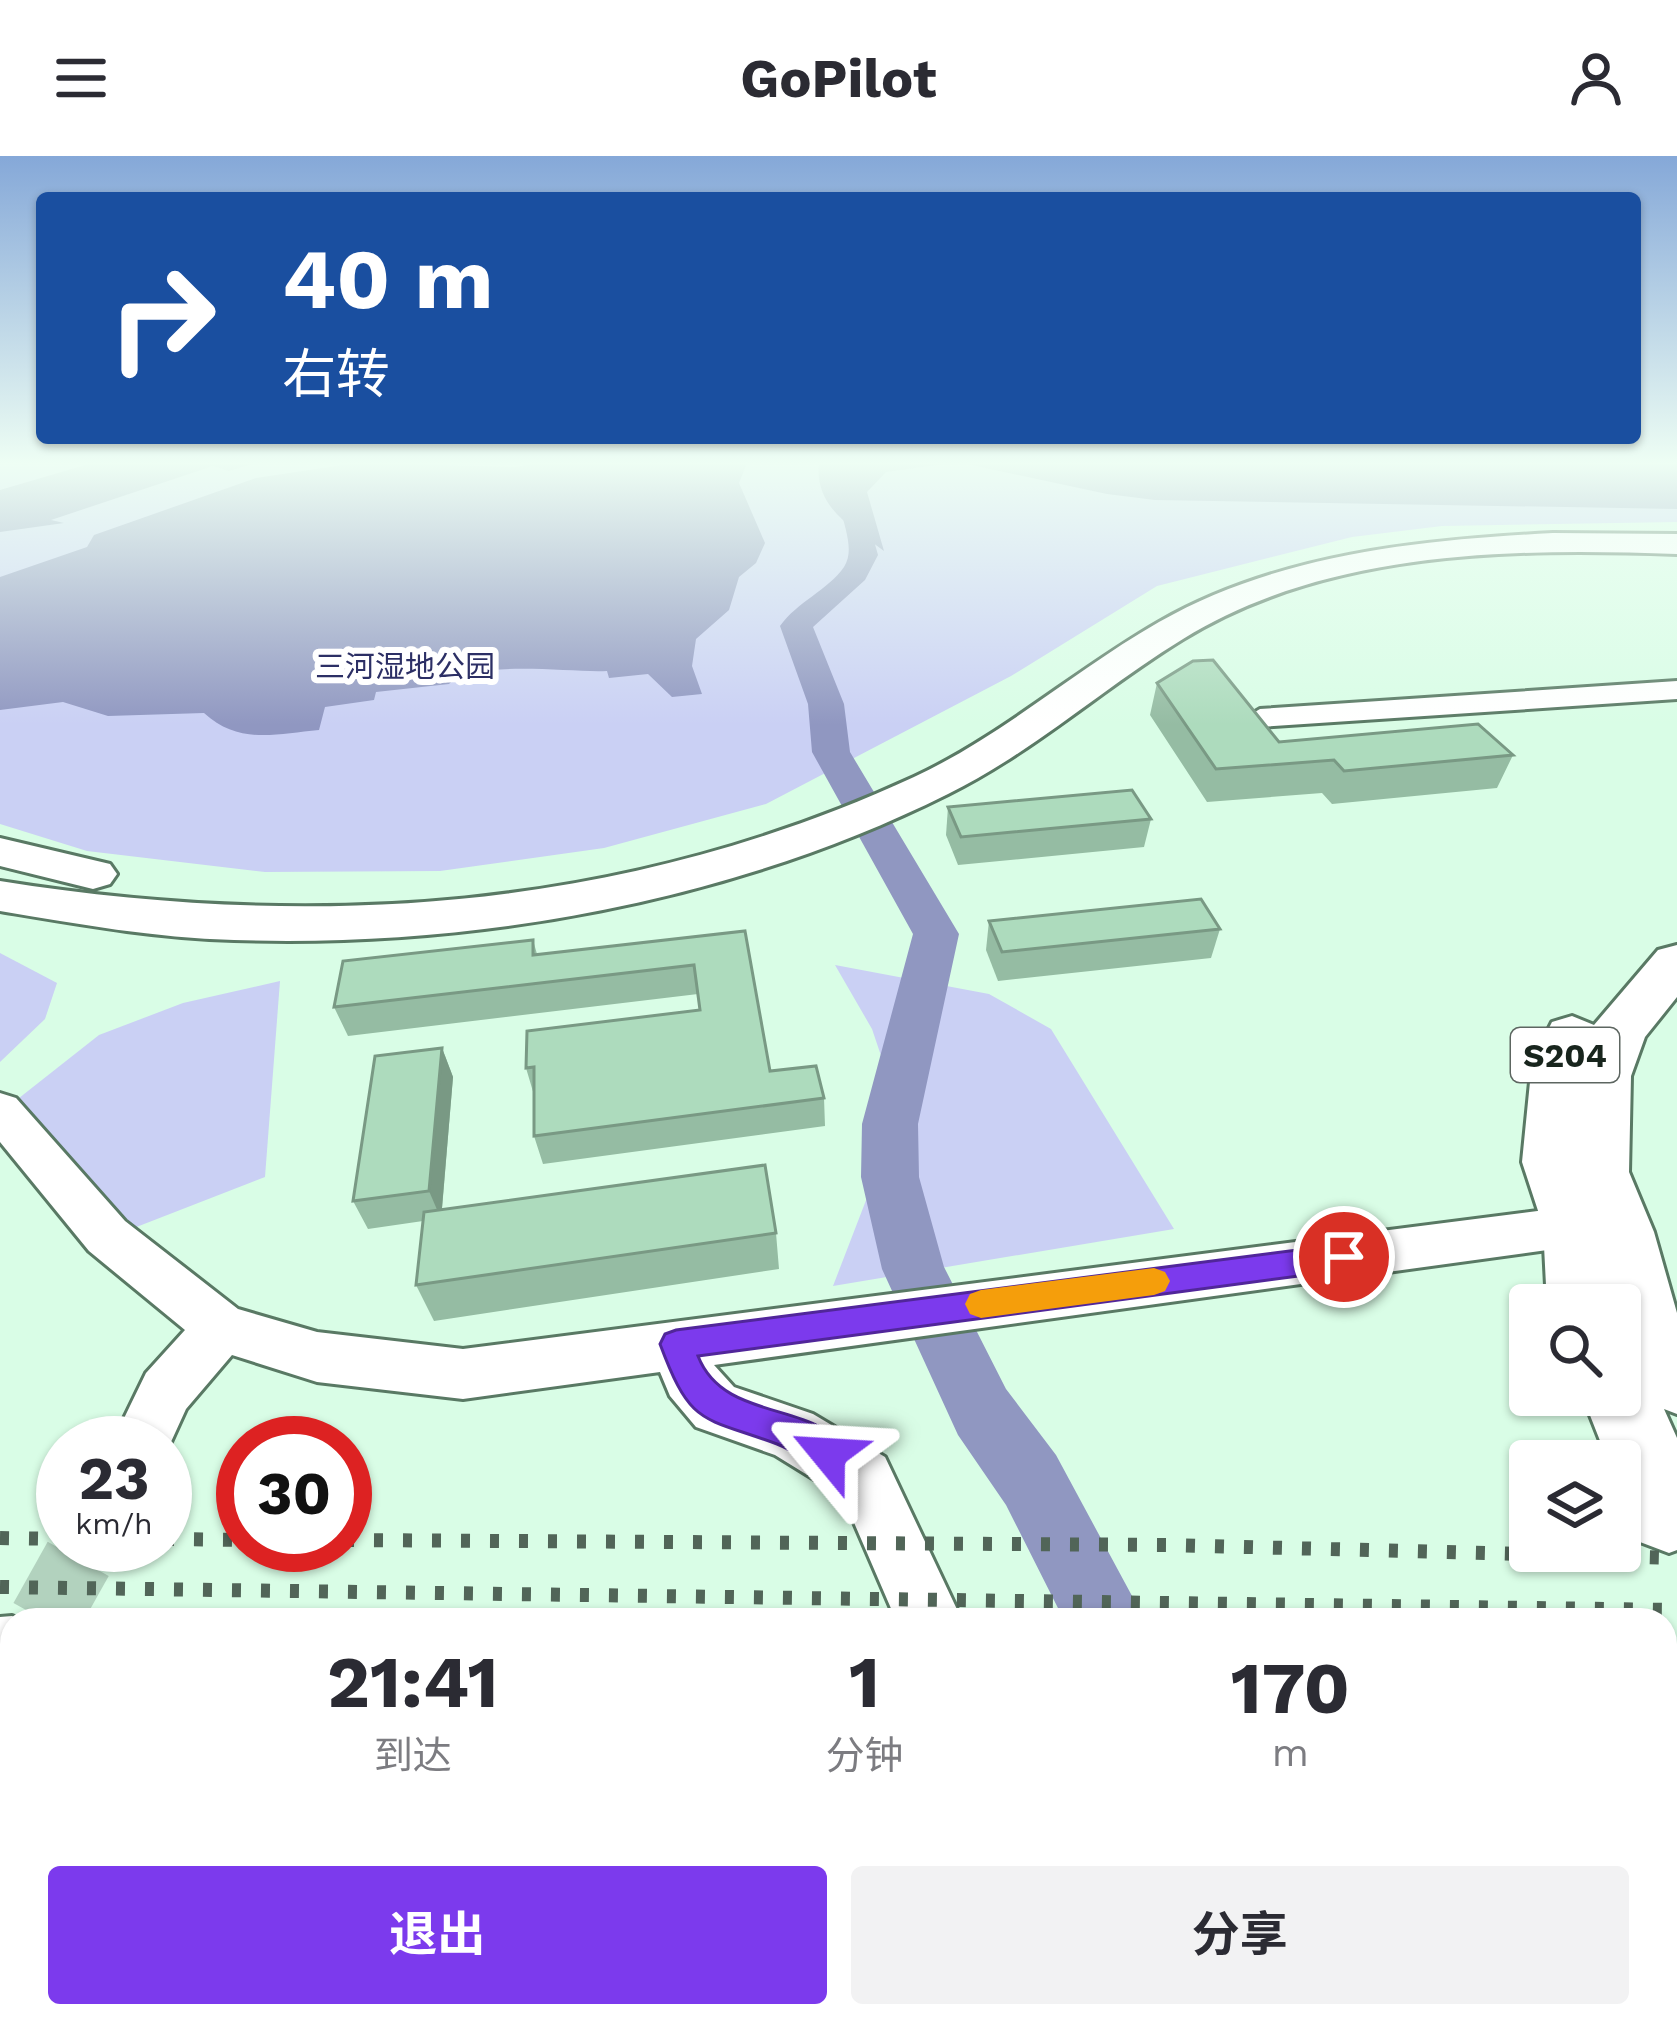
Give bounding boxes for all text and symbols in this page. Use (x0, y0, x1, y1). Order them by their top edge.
icon: menu (48, 45, 114, 111)
icon: person (1563, 45, 1629, 111)
text: GoPilot (740, 47, 937, 110)
text: 40 m (282, 230, 493, 328)
icon: right (84, 240, 240, 396)
text: 右转 (282, 343, 390, 406)
park label: 三河湿地公园 (315, 649, 495, 684)
road number: S204 (1511, 1028, 1619, 1082)
pin (1293, 1206, 1395, 1308)
icon: arrive (1311, 1224, 1377, 1290)
map controls (1509, 1284, 1641, 1572)
button: search (1509, 1284, 1641, 1416)
position arrow (765, 1391, 891, 1517)
speed limit sign: 30 (216, 1416, 372, 1572)
button: layers (1509, 1440, 1641, 1572)
text: 23 (78, 1443, 150, 1514)
text: km/h (75, 1506, 153, 1541)
text: 21:41 (327, 1640, 499, 1724)
text: 1 (849, 1640, 880, 1724)
text: 170 (1231, 1646, 1350, 1730)
text: m (1272, 1730, 1309, 1775)
text: 到达 (374, 1733, 452, 1778)
text: 分钟 (826, 1733, 904, 1778)
button: 退出 (48, 1866, 827, 2004)
button: 分享 (851, 1866, 1629, 2004)

